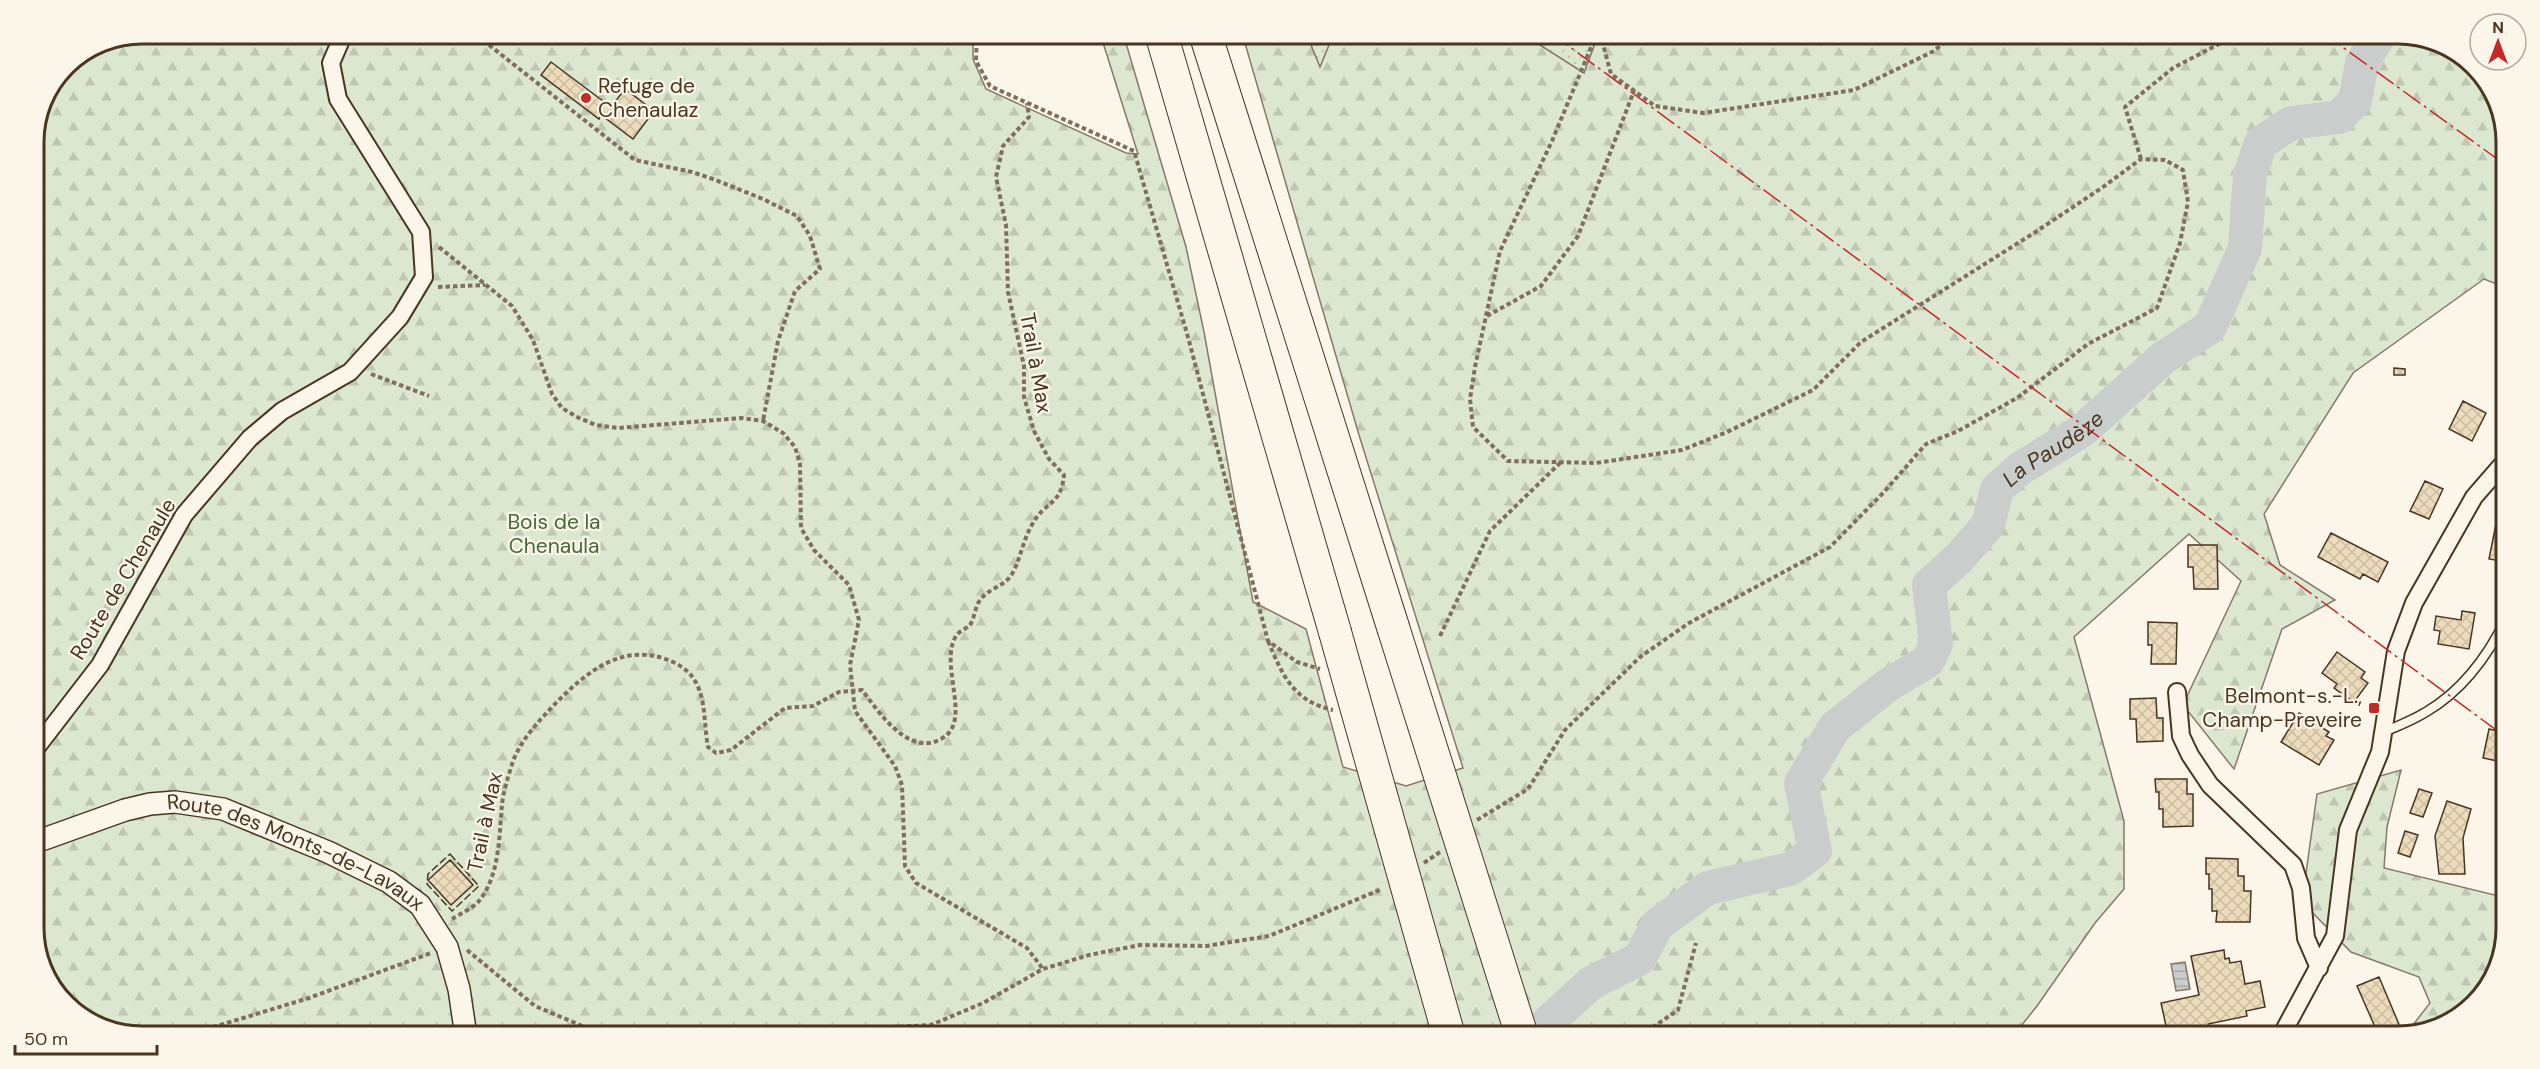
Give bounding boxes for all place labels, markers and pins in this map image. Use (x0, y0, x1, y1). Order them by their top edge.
place label: Refuge de Chenaulaz (598, 72, 698, 124)
marker: Refuge de Chenaulaz (579, 91, 593, 105)
place label: Belmont-s.-L., Champ-Preveire (2202, 682, 2362, 734)
marker: Belmont-s.-L., Champ-Preveire (2367, 701, 2381, 715)

